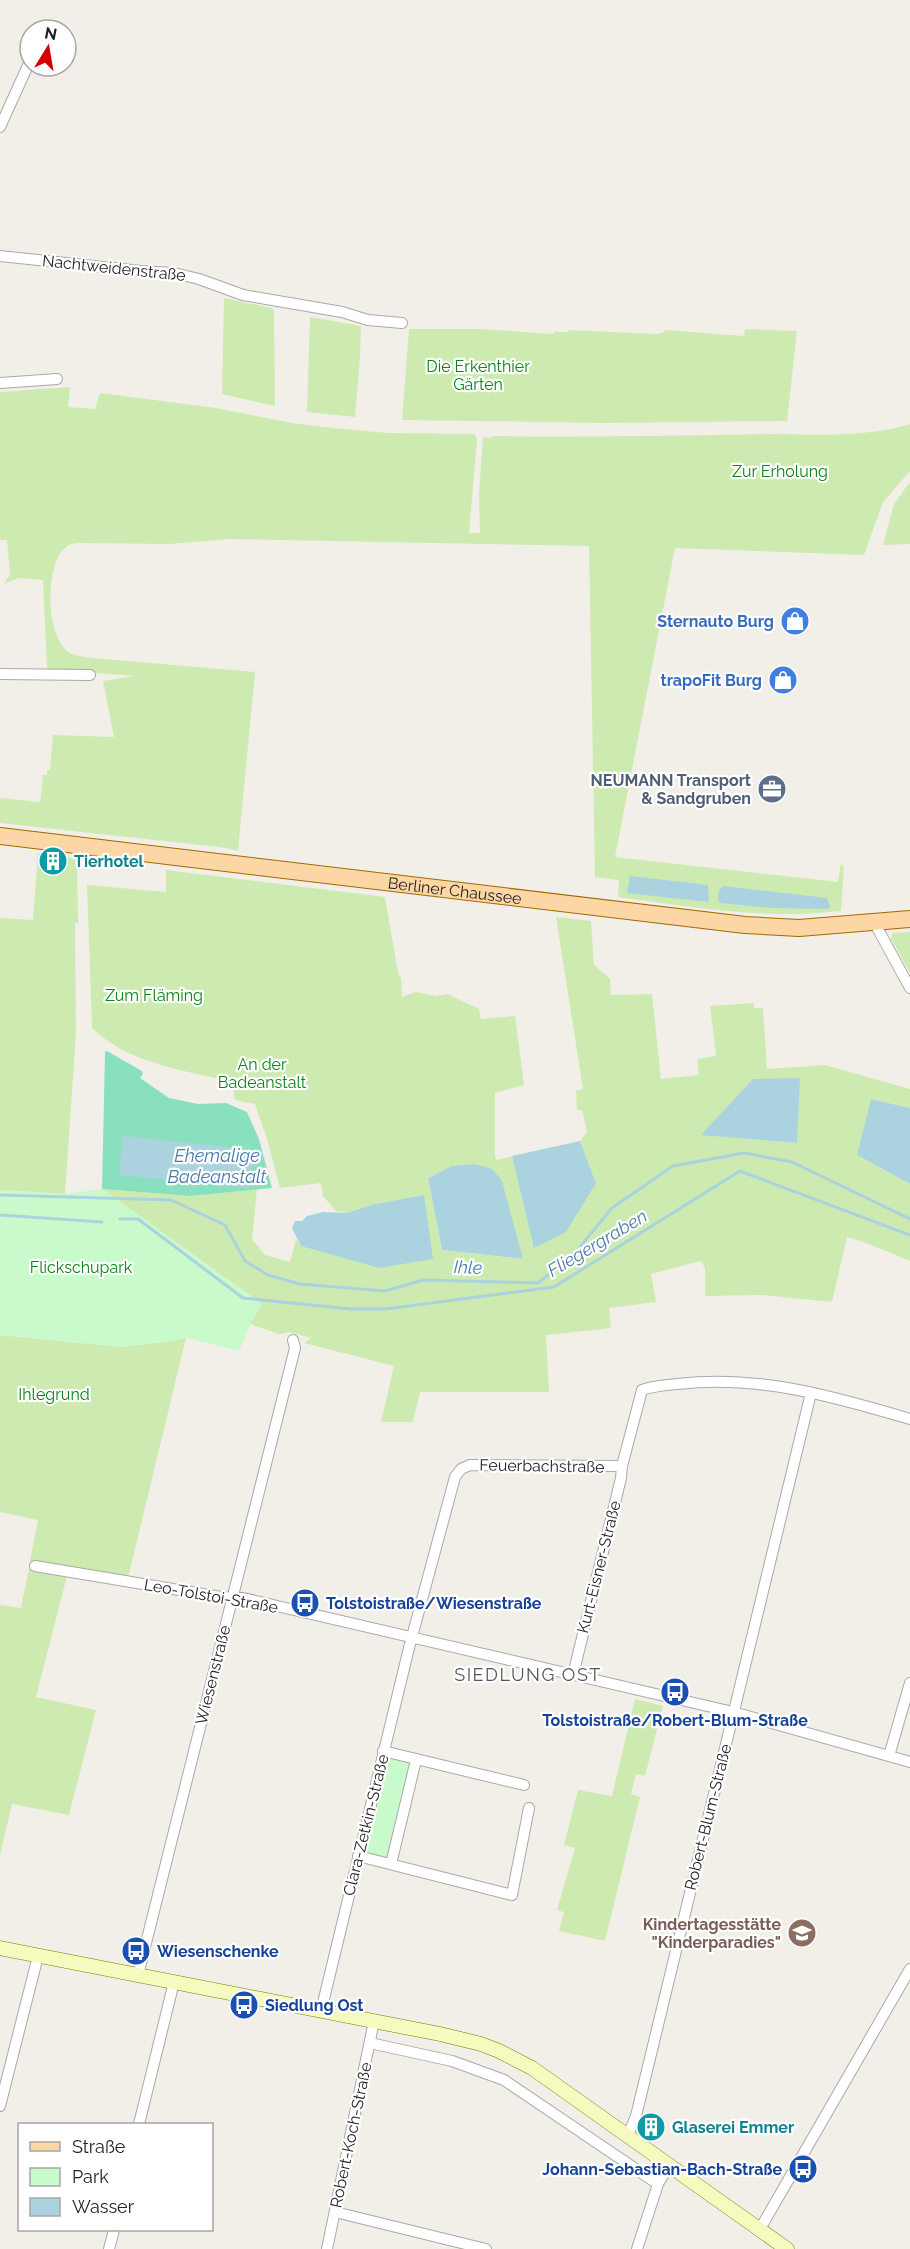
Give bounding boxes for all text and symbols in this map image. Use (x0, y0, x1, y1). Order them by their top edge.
north arrow (18, 18, 78, 78)
text: N (43, 23, 59, 44)
street label: Nachtweidenstraße (41, 251, 187, 285)
park label: Die Erkenthier Gärten (426, 357, 530, 394)
park label: Zur Erholung (732, 462, 828, 481)
shop icon: Sternauto Burg (779, 605, 811, 637)
place label: Sternauto Burg (657, 612, 774, 631)
shop icon: trapoFit Burg (767, 664, 799, 696)
place label: trapoFit Burg (661, 671, 762, 690)
place label: NEUMANN Transport & Sandgruben (591, 771, 751, 808)
office icon: NEUMANN Transport & Sandgruben (756, 773, 788, 805)
building icon: Tierhotel (37, 845, 69, 877)
place label: Tierhotel (74, 852, 145, 871)
street label: Berliner Chaussee (387, 873, 523, 908)
park label: Zum Fläming (105, 986, 203, 1005)
park label: An der Badeanstalt (218, 1055, 307, 1092)
water label: Ehemalige Badeanstalt (168, 1145, 267, 1187)
water label: Fliegergraben (543, 1205, 651, 1281)
water label: Ihle (453, 1256, 483, 1278)
park label: Flickschupark (30, 1258, 133, 1277)
park label: Ihlegrund (18, 1385, 90, 1404)
street label: Feuerbachstraße (479, 1455, 605, 1477)
street label: Kurt-Eisner-Straße (573, 1499, 625, 1635)
street label: Leo-Tolstoi-Straße (142, 1575, 280, 1617)
bus stop icon: Tolstoistraße/Wiesenstraße (289, 1587, 321, 1619)
place label: Tolstoistraße/Wiesenstraße (326, 1594, 542, 1613)
street label: Wiesenstraße (191, 1623, 235, 1727)
district label: SIEDLUNG OST (454, 1664, 602, 1685)
bus stop icon: Tolstoistraße/Robert-Blum-Straße (659, 1676, 691, 1708)
place label: Tolstoistraße/Robert-Blum-Straße (542, 1711, 808, 1730)
street label: Robert-Blum-Straße (681, 1742, 735, 1892)
street label: Clara-Zetkin-Straße (339, 1752, 393, 1898)
place label: Kindertagesstätte "Kinderparadies" (643, 1915, 781, 1952)
school or university icon: Kindertagesstätte "Kinderparadies" (786, 1917, 818, 1949)
bus stop icon: Wiesenschenke (120, 1935, 152, 1967)
place label: Wiesenschenke (157, 1942, 279, 1961)
bus stop icon: Siedlung Ost (228, 1989, 260, 2021)
place label: Siedlung Ost (265, 1996, 363, 2015)
street label: Robert-Koch-Straße (326, 2061, 376, 2209)
building icon: Glaserei Emmer (635, 2111, 667, 2143)
place label: Glaserei Emmer (672, 2118, 794, 2137)
legend (18, 2123, 213, 2231)
text: Straße (72, 2136, 126, 2157)
bus stop icon: Johann-Sebastian-Bach-Straße (787, 2153, 819, 2185)
place label: Johann-Sebastian-Bach-Straße (542, 2160, 782, 2179)
text: Park (72, 2166, 109, 2187)
text: Wasser (72, 2196, 135, 2217)

